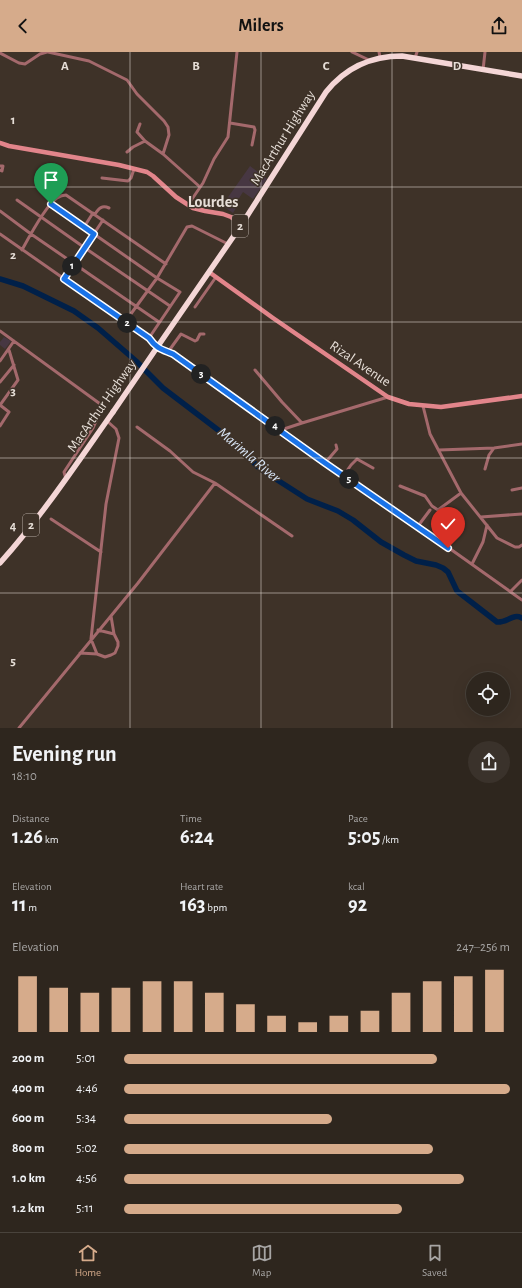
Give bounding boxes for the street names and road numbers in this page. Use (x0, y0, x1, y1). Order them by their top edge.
street label: MacArthur Highway (248, 88, 318, 188)
road number: 2 (232, 215, 248, 237)
street label: Rizal Avenue (327, 339, 393, 389)
street label: MacArthur Highway (65, 357, 139, 455)
road number: 2 (23, 514, 39, 536)

